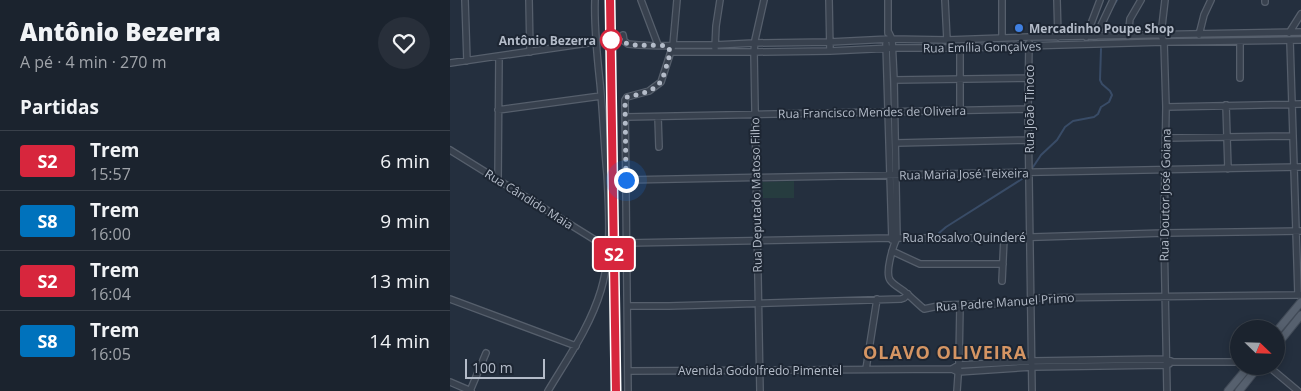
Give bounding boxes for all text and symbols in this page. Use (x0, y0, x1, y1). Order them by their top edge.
text: Antônio Bezerra (20, 15, 221, 48)
button: heart (378, 17, 430, 69)
place label: Mercadinho Poupe Shop (1029, 20, 1174, 37)
marker: Mercadinho Poupe Shop (1013, 22, 1025, 34)
marker: Antônio Bezerra (600, 29, 622, 51)
place label: Antônio Bezerra (499, 32, 596, 49)
street label: Rua Emília Gonçalves (923, 37, 1042, 57)
text: A pé · 4 min · 270 m (20, 51, 166, 73)
street label: Rua João Tinoco (1021, 64, 1038, 154)
text: Partidas (20, 94, 99, 120)
street label: Rua Francisco Mendes de Oliveira (778, 102, 966, 122)
street label: Rua Deputado Matoso Filho (746, 117, 766, 273)
street label: Rua Doutor José Goiana (1155, 128, 1175, 262)
text: Trem (90, 137, 140, 163)
text: 6 min (380, 148, 430, 174)
text: S2 (37, 149, 58, 173)
text: 15:57 (90, 163, 131, 185)
street label: Rua Maria José Teixeira (899, 164, 1029, 184)
street label: Rua Cândido Maia (482, 165, 576, 233)
your location (614, 168, 639, 193)
text: Trem (90, 197, 140, 223)
text: 9 min (380, 208, 430, 234)
text: S8 (37, 209, 58, 233)
text: 16:00 (90, 223, 131, 245)
street label: Rua Rosalvo Quinderé (902, 229, 1026, 246)
line badge: S2 (592, 238, 636, 270)
text: S2 (604, 242, 624, 266)
text: Trem (90, 257, 140, 283)
text: 13 min (369, 268, 430, 294)
text: S2 (37, 269, 58, 293)
text: 16:04 (90, 283, 131, 305)
street label: Rua Padre Manuel Primo (935, 289, 1075, 315)
text: Trem (90, 317, 140, 343)
north arrow (1230, 320, 1285, 375)
map controls (1230, 320, 1285, 375)
text: 14 min (369, 328, 430, 354)
text: S8 (37, 329, 58, 353)
district label: OLAVO OLIVEIRA (863, 340, 1027, 364)
text: 16:05 (90, 343, 131, 365)
scale bar (465, 356, 545, 379)
text: 100 m (472, 358, 513, 377)
street label: Avenida Godolfredo Pimentel (678, 362, 842, 379)

